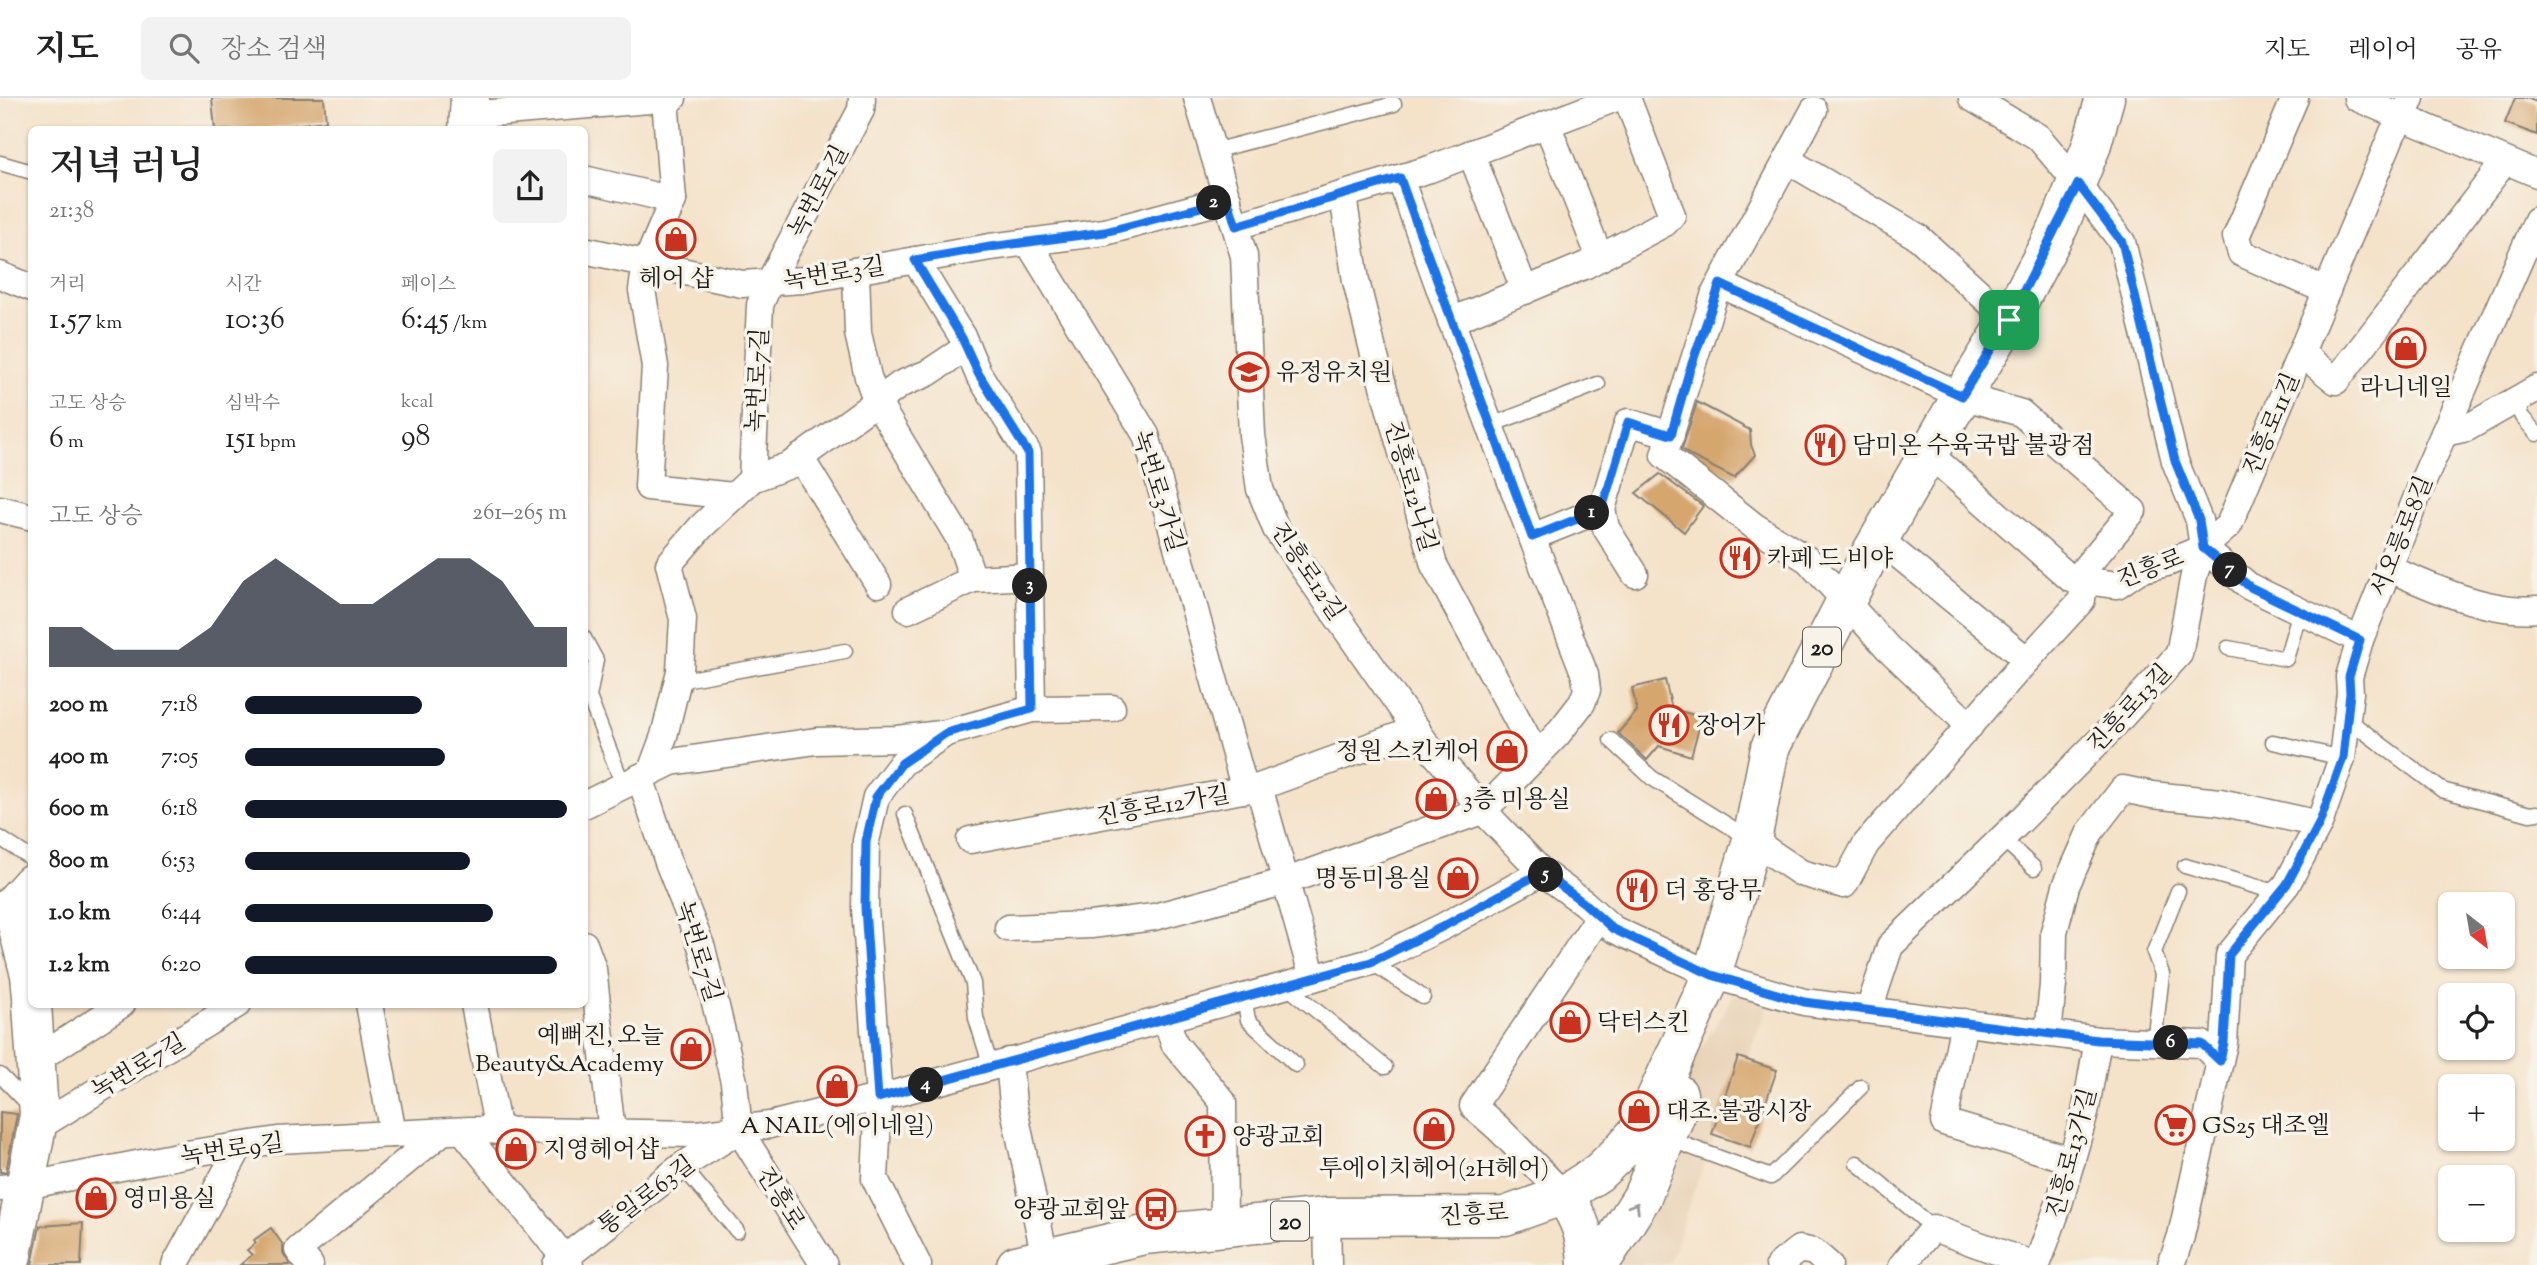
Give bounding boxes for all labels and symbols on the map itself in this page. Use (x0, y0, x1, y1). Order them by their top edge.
street label: 녹번로1길 (781, 139, 858, 244)
pin: 2 (1196, 186, 1232, 220)
shop icon: 헤어 샵 (655, 218, 697, 260)
street label: 녹번로3길 (781, 250, 888, 300)
place label: 헤어 샵 (639, 263, 714, 297)
pin (1979, 290, 2039, 350)
street label: 녹번로7길 (739, 327, 779, 433)
shop icon: 라니네일 (2385, 327, 2427, 369)
school or university icon: 유정유치원 (1228, 351, 1270, 393)
place label: 유정유치원 (1276, 357, 1392, 391)
street label: 진흥로11길 (2236, 368, 2310, 482)
place label: 라니네일 (2360, 372, 2452, 406)
street label: 진흥로12나길 (1374, 417, 1444, 556)
restaurant icon: 담미온 수육국밥 불광점 (1804, 424, 1846, 466)
street label: 녹번로3가길 (1122, 427, 1192, 557)
place label: 담미온 수육국밥 불광점 (1852, 430, 2094, 464)
street label: 서오릉로8길 (2363, 471, 2443, 602)
pin: 1 (1574, 496, 1610, 530)
street label: 진흥로12길 (1261, 516, 1352, 628)
restaurant icon: 카페 드 비야 (1719, 537, 1761, 579)
street label: 진흥로 (2112, 542, 2189, 598)
place label: 카페 드 비야 (1767, 543, 1893, 577)
pin: 7 (2212, 552, 2248, 588)
pin: 3 (1012, 568, 1048, 603)
road number: 20 (1803, 628, 1841, 666)
street label: 진흥로13길 (2080, 657, 2181, 761)
restaurant icon: 장어가 (1648, 704, 1690, 746)
place label: 장어가 (1696, 710, 1766, 744)
shop icon: 정원 스킨케어 (1486, 730, 1528, 772)
place label: 정원 스킨케어 (1336, 736, 1480, 770)
street label: 진흥로12가길 (1094, 778, 1233, 835)
shop icon: 3층 미용실 (1415, 778, 1457, 820)
place label: 3층 미용실 (1463, 784, 1571, 818)
shop icon: 명동미용실 (1437, 857, 1479, 899)
pin: 5 (1528, 858, 1564, 892)
place label: 명동미용실 (1315, 863, 1431, 897)
restaurant icon: 더 홍당무 (1616, 869, 1658, 911)
place label: 더 홍당무 (1664, 875, 1762, 909)
north arrow (2438, 892, 2515, 970)
street label: 녹번로7길 (666, 897, 729, 1007)
shop icon: 닥터스킨 (1549, 1001, 1591, 1043)
place label: 닥터스킨 (1597, 1007, 1690, 1041)
place label: 예뻐진, 오늘 Beauty&Academy (475, 1020, 664, 1082)
street label: 녹번로7길 (85, 1026, 193, 1109)
pin: 6 (2154, 1026, 2188, 1060)
shop icon: 예뻐진, 오늘 Beauty&Academy (670, 1028, 712, 1070)
shop icon: A NAIL(에이네일) (816, 1065, 858, 1107)
pin: 4 (908, 1068, 944, 1102)
street label: 진흥로13가길 (2039, 1085, 2107, 1223)
shop icon: 대조.불광시장 (1618, 1090, 1660, 1132)
place label: 대조.불광시장 (1666, 1096, 1812, 1130)
supermarket icon: GS25 대조엘 (2154, 1104, 2196, 1146)
shop icon: 투에이치헤어(2H헤어) (1413, 1108, 1455, 1150)
place label: A NAIL(에이네일) (740, 1110, 934, 1144)
place label: GS25 대조엘 (2202, 1110, 2330, 1144)
church icon: 양광교회 (1184, 1115, 1226, 1157)
place label: 양광교회 (1232, 1121, 1325, 1155)
street label: 녹번로9길 (178, 1127, 286, 1175)
shop icon: 지영헤어샵 (495, 1128, 537, 1170)
place label: 지영헤어샵 (543, 1134, 660, 1168)
street label: 통일로63길 (591, 1149, 703, 1245)
place label: 투에이치헤어(2H헤어) (1319, 1153, 1549, 1187)
street label: 진흥로 (746, 1161, 812, 1238)
shop icon: 영미용실 (75, 1177, 117, 1219)
place label: 영미용실 (123, 1183, 216, 1217)
bus stop icon: 양광교회앞 (1135, 1188, 1177, 1230)
place label: 양광교회앞 (1013, 1194, 1129, 1228)
street label: 진흥로 (1438, 1197, 1510, 1235)
road number: 20 (1271, 1202, 1309, 1240)
one-way arrow (1627, 1202, 1640, 1215)

